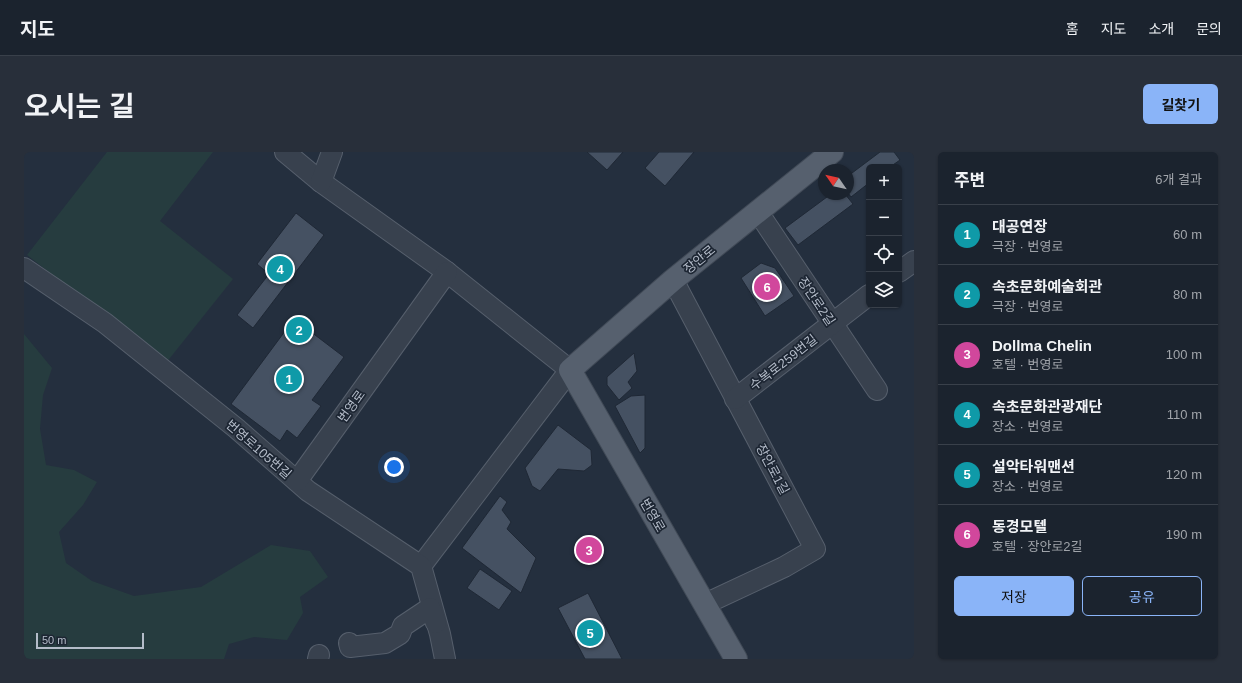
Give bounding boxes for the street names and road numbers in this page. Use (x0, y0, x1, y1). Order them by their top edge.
street label: 장안로 (681, 242, 718, 277)
street label: 장안로2길 (795, 274, 838, 328)
street label: 수복로259번길 (747, 331, 820, 393)
street label: 번영로 (335, 387, 368, 425)
street label: 번영로105번길 (223, 417, 294, 482)
street label: 장안로1길 (753, 441, 792, 497)
street label: 번영로 (637, 496, 668, 535)

